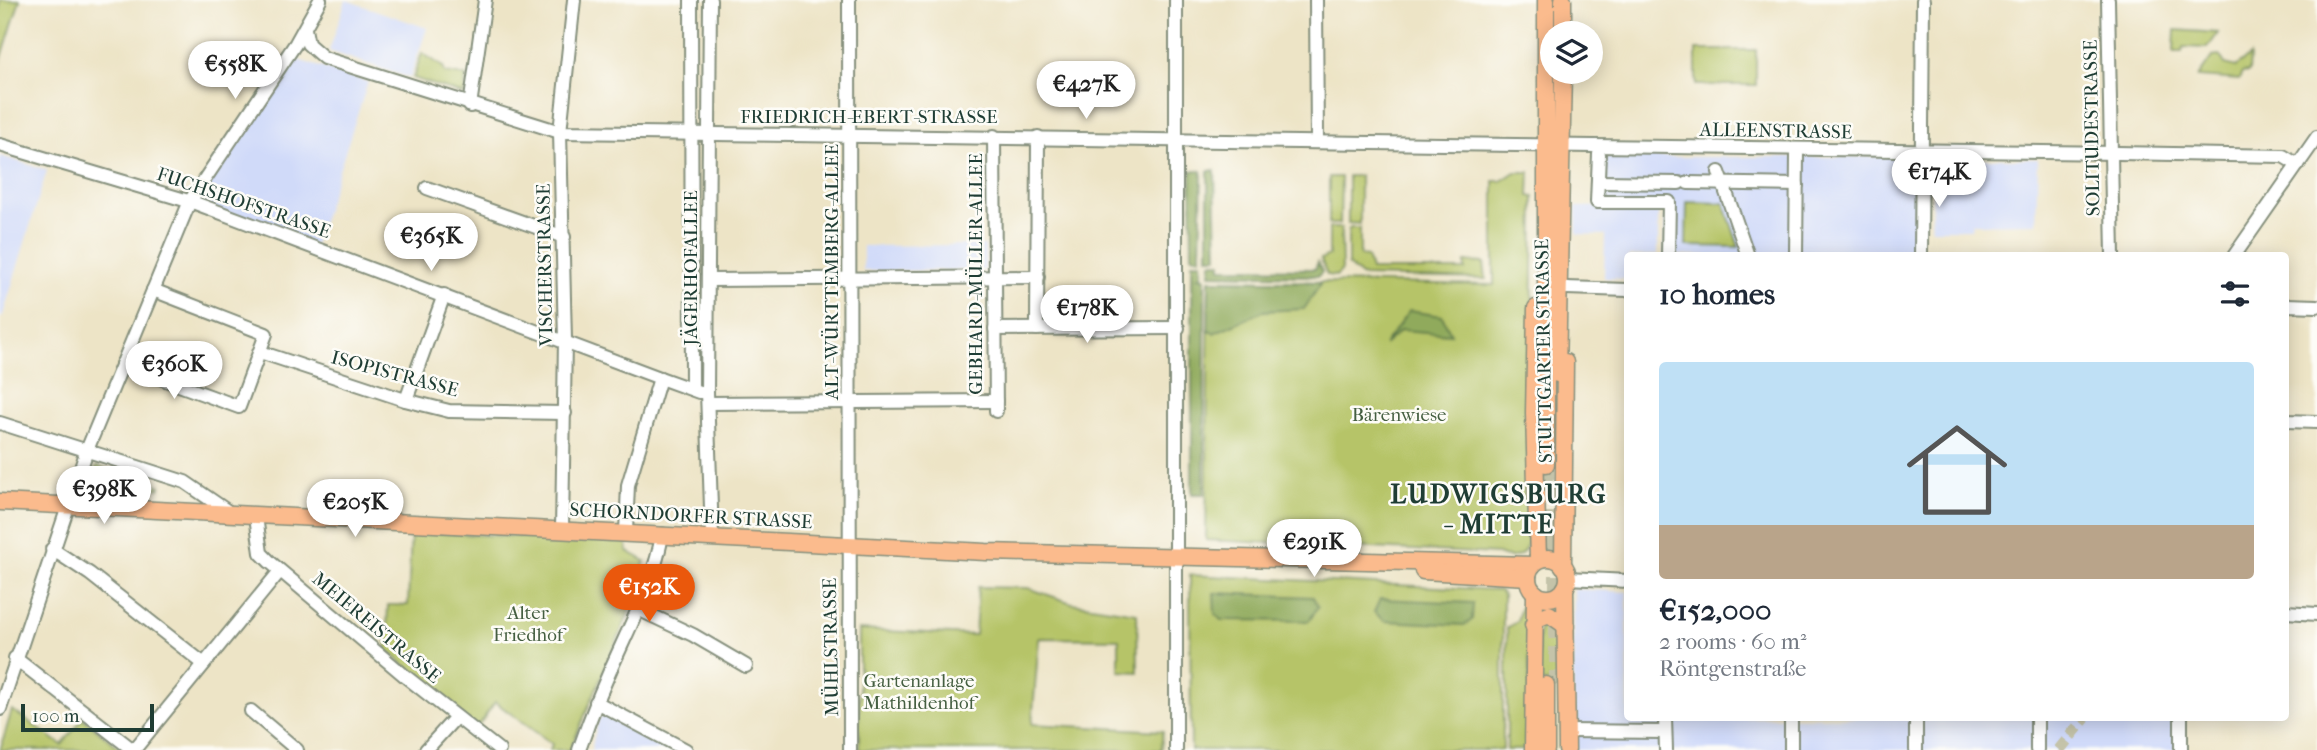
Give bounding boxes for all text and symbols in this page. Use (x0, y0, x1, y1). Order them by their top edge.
map controls (1540, 21, 1603, 84)
button: layers (1540, 21, 1603, 84)
street label: SOLITUDESTRASSE (2079, 39, 2105, 217)
pin: €558K (186, 42, 284, 101)
text: €558K (204, 50, 266, 77)
pin: €427K (1037, 61, 1135, 121)
text: €427K (1053, 70, 1119, 97)
street label: FRIEDRICH-EBERT-STRASSE (740, 106, 998, 128)
street label: ALLEENSTRASSE (1698, 119, 1853, 143)
street label: ALT-WÜRTTEMBERG-ALLEE (821, 144, 843, 401)
pin: €174K (1890, 150, 1988, 209)
street label: GEBHARD-MÜLLER-ALLEE (965, 153, 987, 395)
text: €174K (1908, 158, 1970, 185)
street label: FUCHSHOFSTRASSE (154, 163, 334, 243)
street label: VISCHERSTRASSE (533, 183, 557, 348)
street label: JÄGERHOFALLEE (680, 190, 702, 348)
pin: €365K (382, 214, 480, 273)
text: €365K (400, 222, 462, 249)
street label: STUTTGARTER STRASSE (1531, 238, 1557, 463)
icon: filters (2216, 275, 2254, 313)
text: 10 homes (1659, 277, 1775, 312)
pin: €178K (1038, 286, 1136, 345)
text: €178K (1056, 294, 1118, 321)
pin: €360K (125, 342, 223, 401)
street label: ISOPISTRASSE (329, 346, 461, 402)
text: €360K (142, 350, 206, 377)
park label: Bärenwiese (1352, 404, 1446, 426)
icon: home (1894, 407, 2020, 533)
pin: €398K (55, 466, 153, 526)
text: €398K (72, 475, 136, 502)
district label: LUDWIGSBURG - MITTE (1390, 479, 1608, 540)
pin: €205K (306, 480, 404, 539)
text: €205K (323, 488, 387, 515)
street label: SCHORNDORFER STRASSE (569, 499, 813, 533)
pin: €291K (1265, 520, 1363, 579)
text: €291K (1283, 528, 1345, 555)
pin: €152K (600, 564, 698, 624)
street label: MEIEREISTRASSE (308, 568, 445, 688)
text: €152K (619, 573, 679, 600)
street label: MÜHLSTRASSE (819, 577, 843, 716)
text: €152,000 (1659, 593, 1772, 628)
park label: Alter Friedhof (493, 602, 567, 646)
text: 2 rooms · 60 m² (1659, 628, 1806, 655)
text: Röntgenstraße (1659, 655, 1806, 682)
park label: Gartenanlage Mathildenhof (863, 670, 978, 714)
scale bar (21, 701, 154, 733)
text: 100 m (32, 705, 80, 727)

